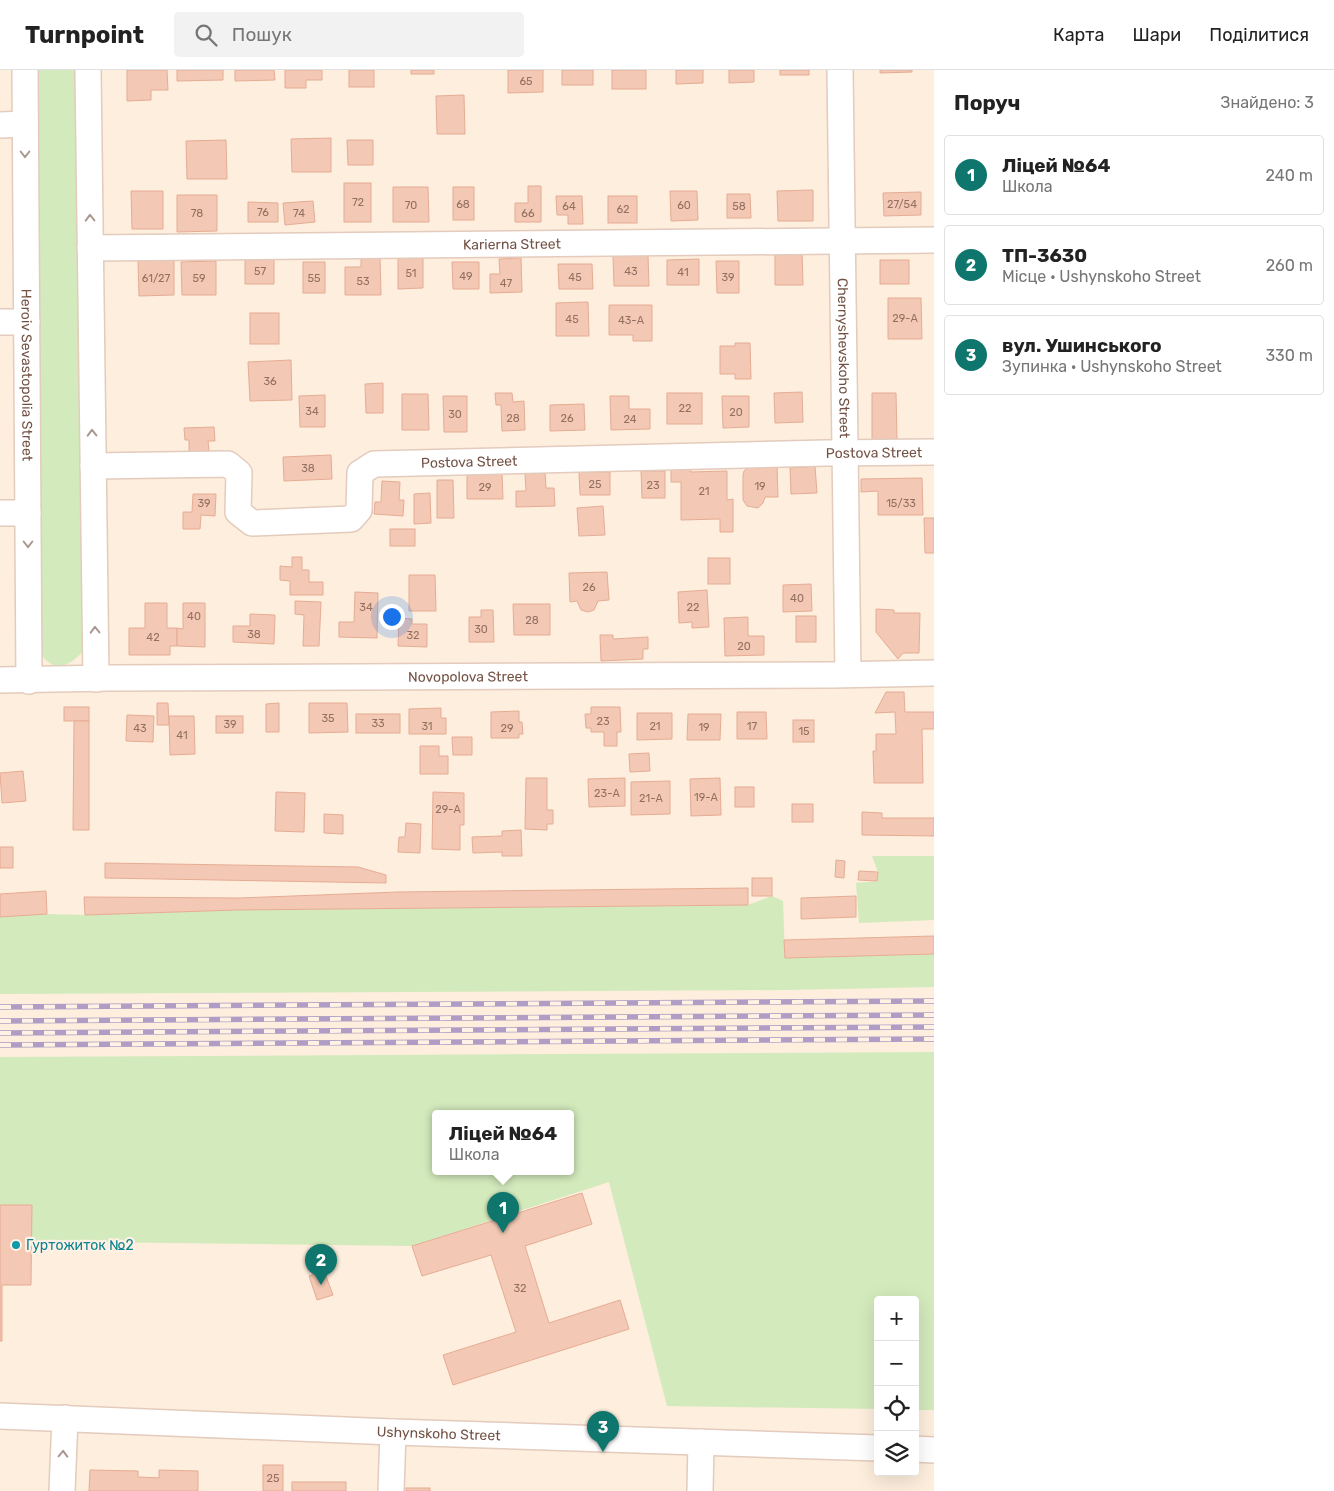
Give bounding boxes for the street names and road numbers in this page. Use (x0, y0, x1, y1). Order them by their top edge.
street label: Karierna Street (463, 235, 562, 253)
street label: Chernyshevskoho Street (834, 278, 853, 439)
street label: Heroiv Sevastopolia Street (18, 289, 36, 462)
street label: Postova Street (826, 444, 923, 462)
street label: Postova Street (421, 452, 518, 471)
street label: Novopolova Street (408, 668, 528, 685)
street label: Ushynskoho Street (376, 1423, 501, 1444)

